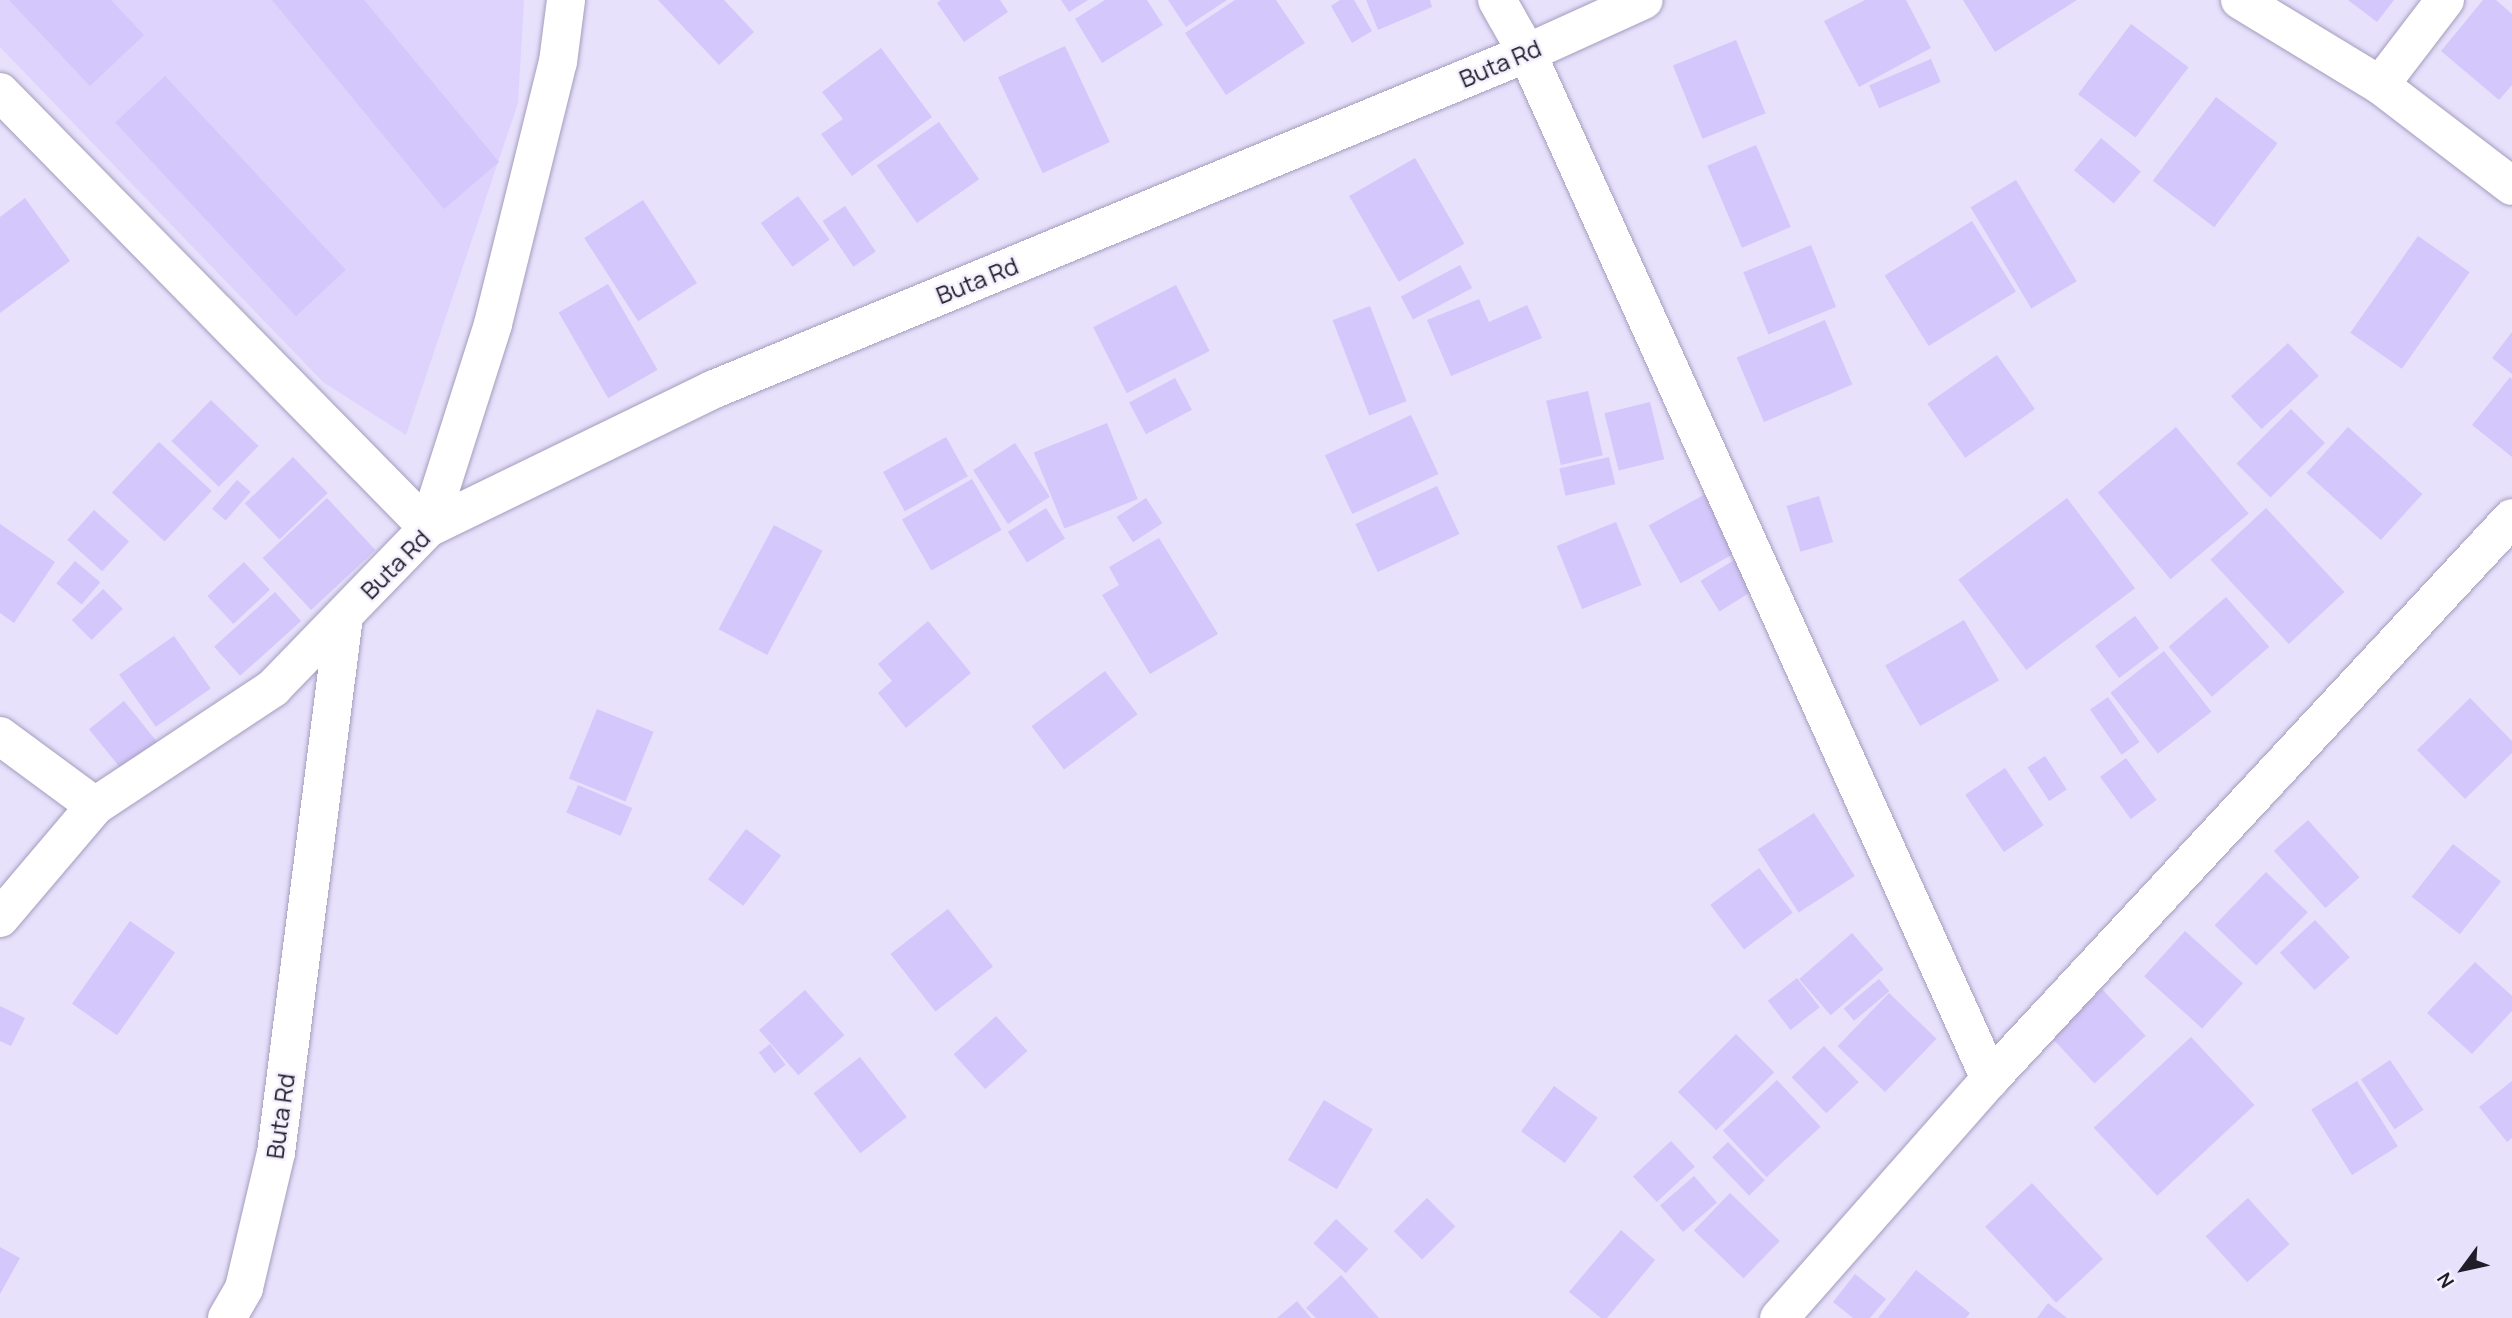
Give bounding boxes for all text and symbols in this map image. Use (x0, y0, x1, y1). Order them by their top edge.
street label: Buta Rd (1455, 33, 1545, 93)
street label: Buta Rd (932, 251, 1022, 309)
street label: Buta Rd (354, 523, 436, 605)
street label: Buta Rd (260, 1071, 300, 1161)
north arrow (2428, 1234, 2498, 1304)
text: N (2431, 1268, 2460, 1293)

